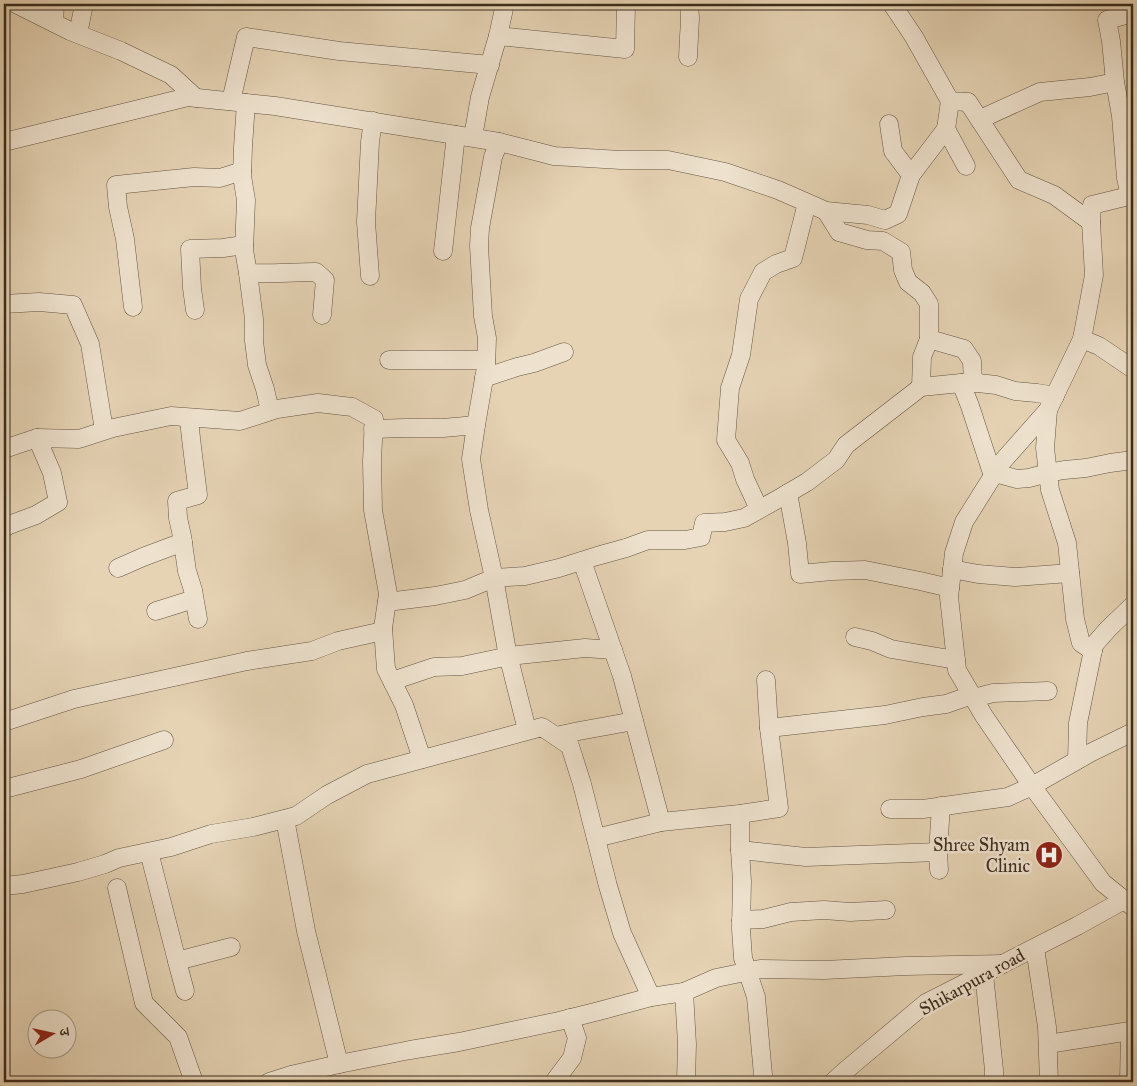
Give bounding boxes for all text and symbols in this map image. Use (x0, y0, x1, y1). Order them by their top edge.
place label: Shree Shyam Clinic (933, 834, 1030, 877)
hospital icon: Shree Shyam Clinic (1034, 840, 1064, 870)
street label: Shikarpura road (915, 944, 1029, 1020)
north arrow (28, 1008, 78, 1058)
text: उ (55, 1026, 73, 1038)

